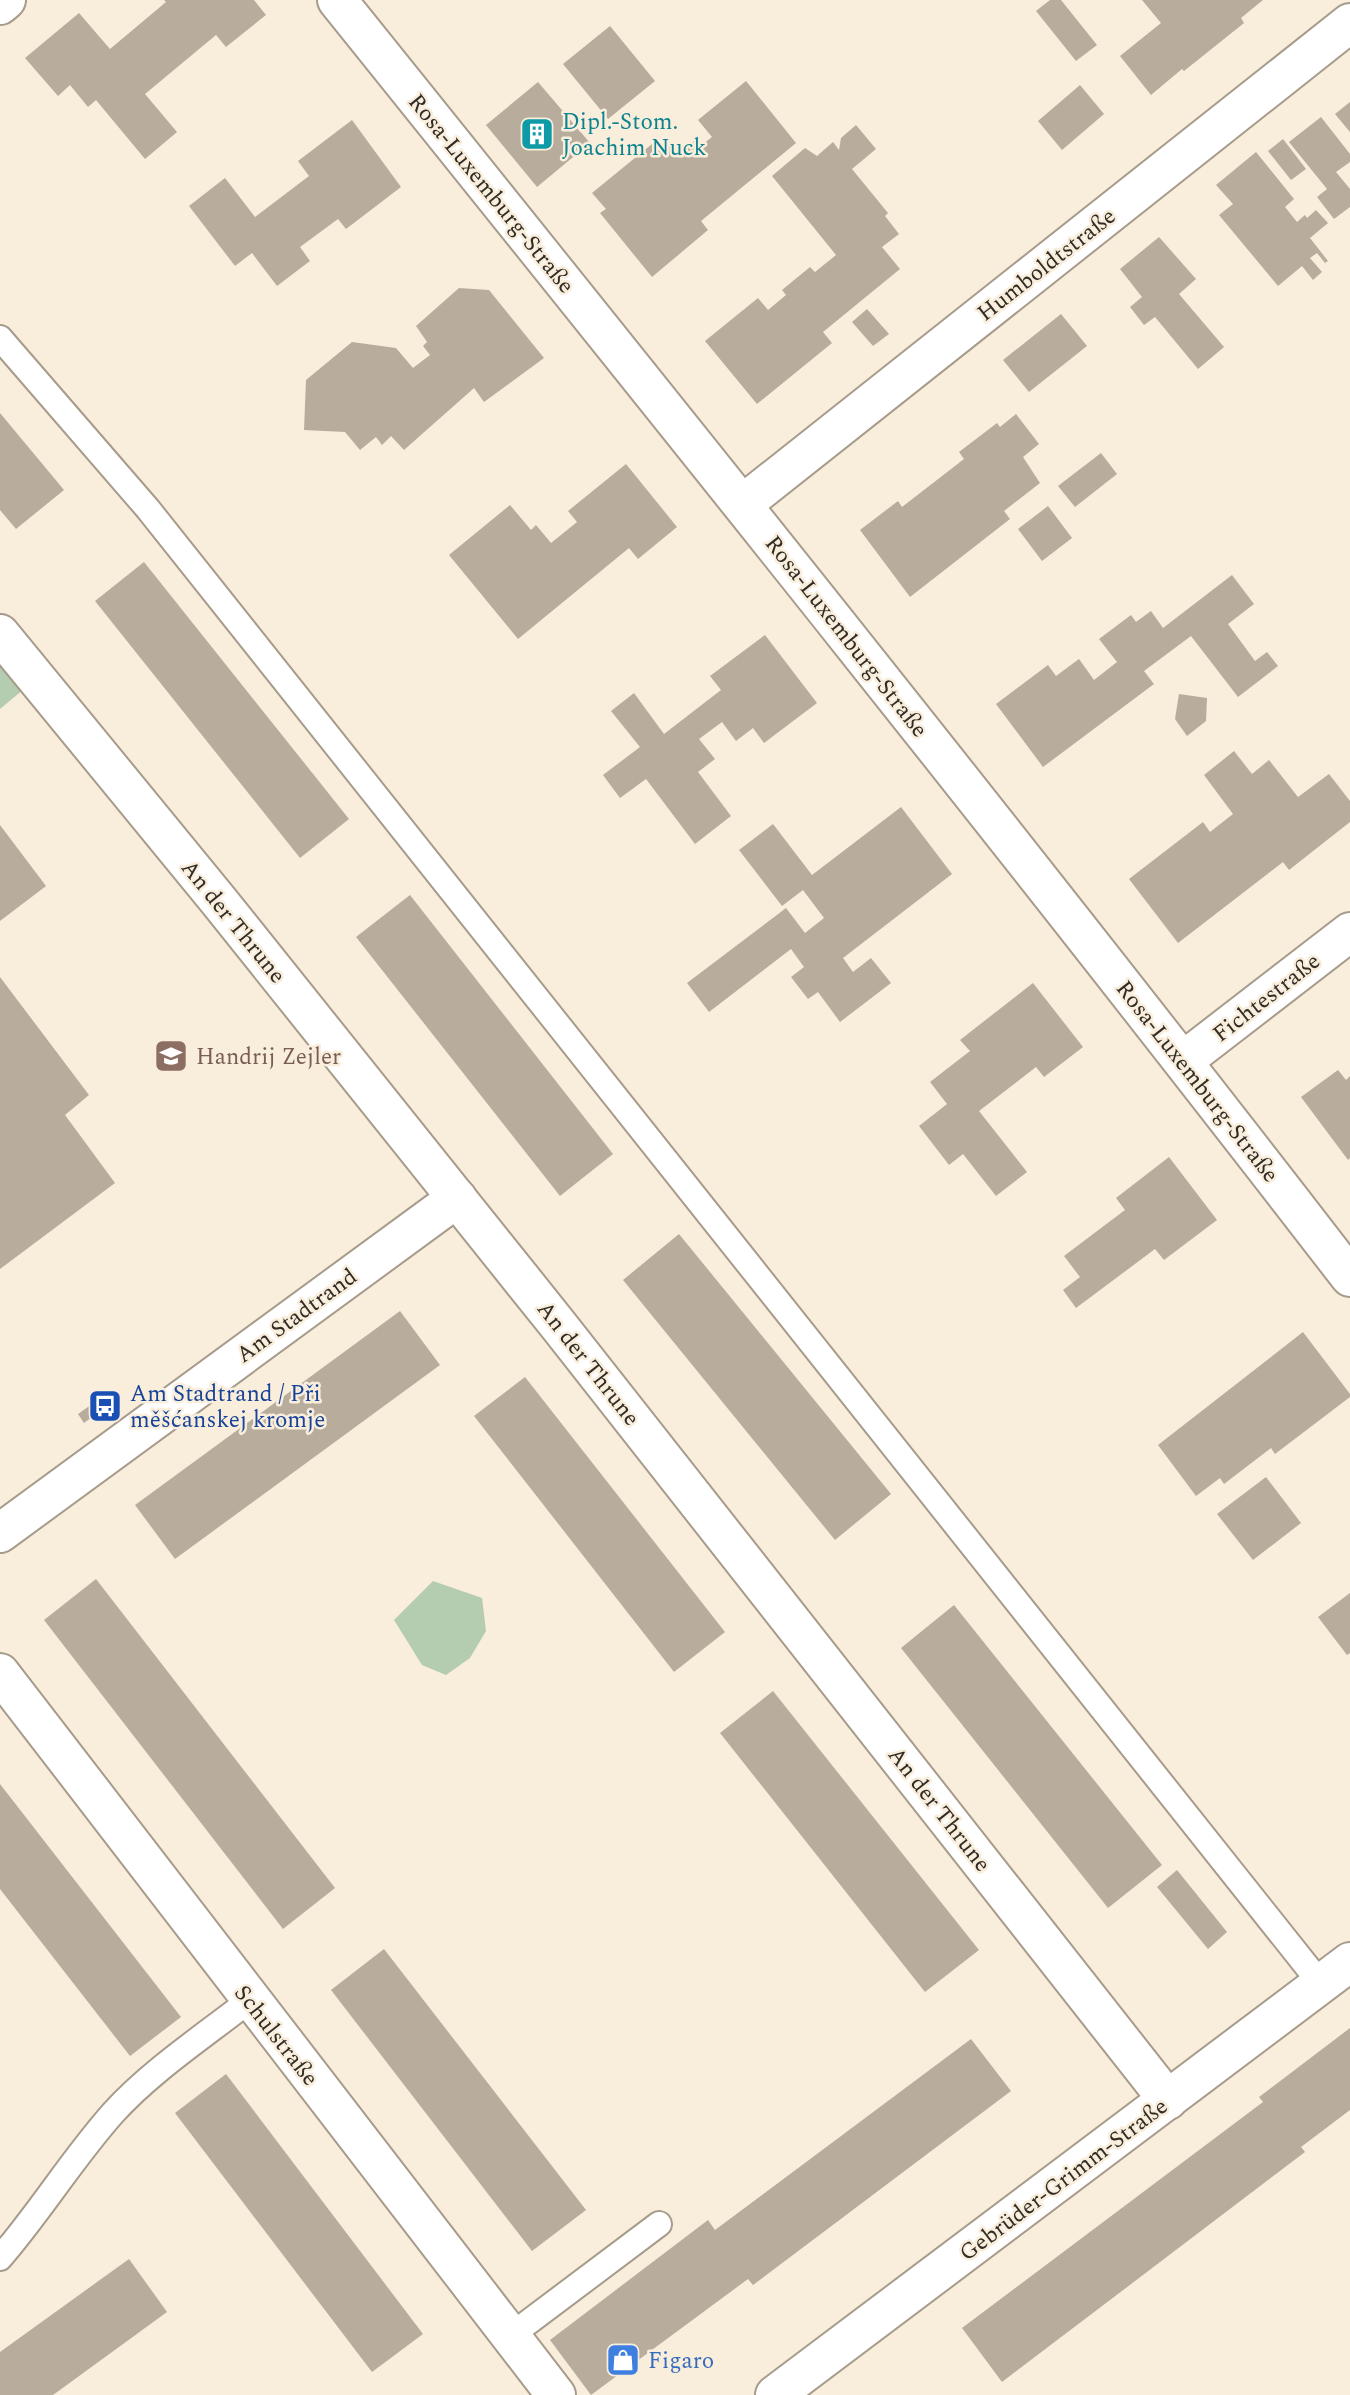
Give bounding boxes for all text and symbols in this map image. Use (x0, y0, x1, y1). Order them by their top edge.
street label: Rosa-Luxemburg-Straße (399, 86, 583, 302)
place label: Dipl.-Stom. Joachim Nuck (562, 105, 707, 166)
building icon: Dipl.-Stom. Joachim Nuck (518, 115, 556, 153)
street label: Humboldtstraße (970, 200, 1124, 331)
street label: Rosa-Luxemburg-Straße (756, 528, 936, 746)
street label: An der Thrune (172, 852, 294, 992)
street label: Fichtestraße (1206, 945, 1328, 1052)
street label: Rosa-Luxemburg-Straße (1107, 973, 1287, 1191)
school or university icon: Handrij Zejler (152, 1037, 190, 1075)
place label: Handrij Zejler (196, 1040, 341, 1075)
street label: Am Stadtrand (229, 1260, 365, 1372)
street label: An der Thrune (528, 1294, 648, 1434)
place label: Am Stadtrand / Při měšćanskej kromje (130, 1377, 325, 1438)
bus stop icon: Am Stadtrand / Při měšćanskej kromje (86, 1387, 124, 1425)
street label: An der Thrune (879, 1740, 999, 1880)
street label: Schulstraße (225, 1978, 327, 2094)
street label: Gebrüder-Grimm-Straße (952, 2090, 1176, 2271)
shop icon: Figaro (604, 2341, 642, 2379)
place label: Figaro (648, 2344, 714, 2379)

